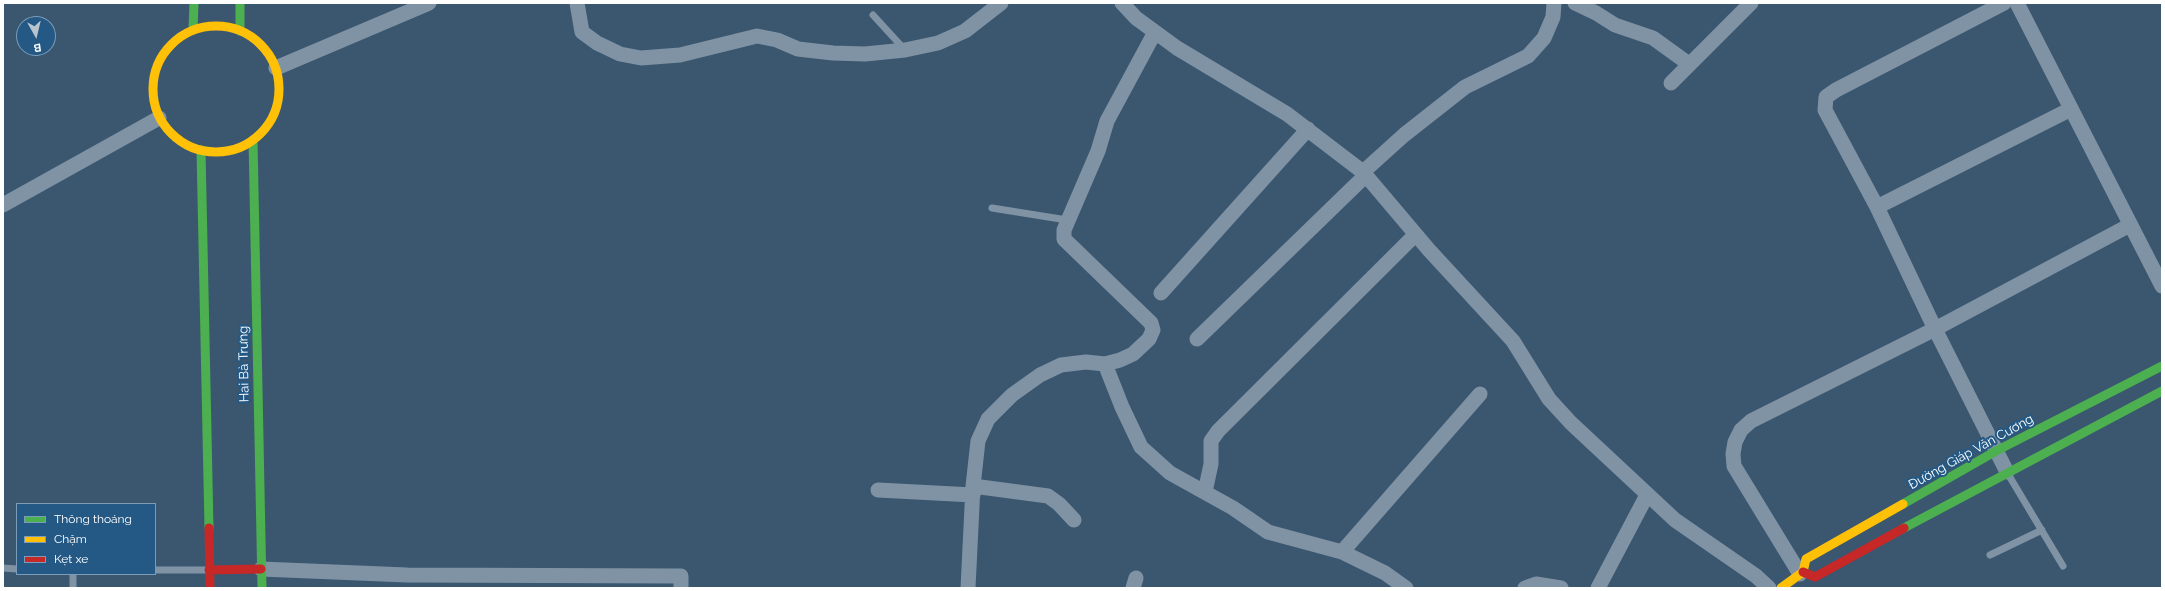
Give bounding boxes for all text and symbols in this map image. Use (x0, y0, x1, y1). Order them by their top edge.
north arrow (16, 16, 56, 56)
text: B (33, 40, 42, 54)
street label: Hai Bà Trưng (236, 326, 252, 402)
street label: Đường Giáp Văn Cương (1906, 411, 2036, 493)
legend (16, 503, 156, 575)
text: Thông thoáng (54, 512, 132, 526)
text: Chậm (54, 532, 87, 546)
text: Kẹt xe (54, 552, 88, 566)

